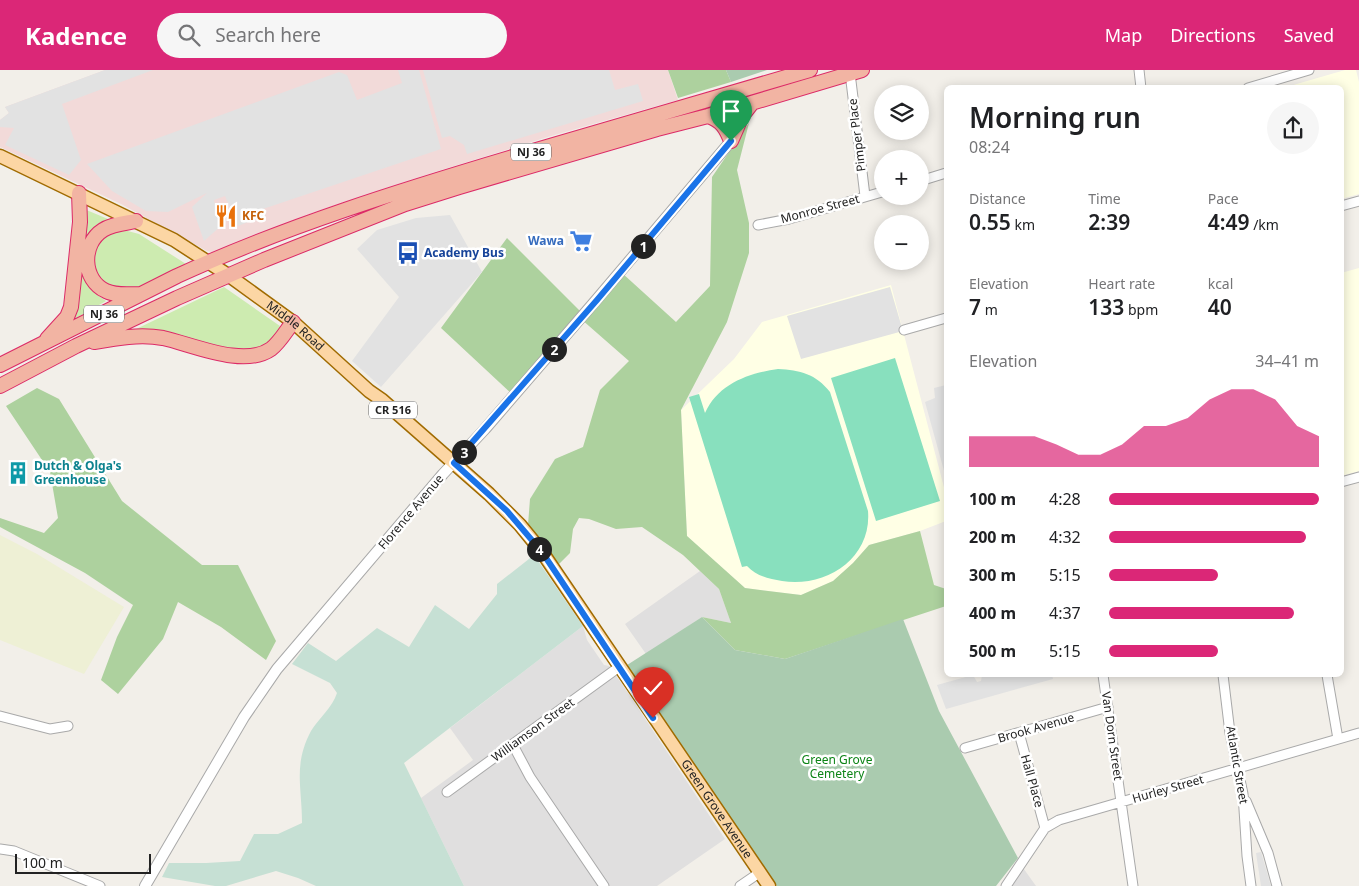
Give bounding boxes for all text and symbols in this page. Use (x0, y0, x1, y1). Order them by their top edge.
search box (157, 13, 507, 58)
text: Kadence (25, 19, 127, 52)
icon: search (175, 21, 203, 49)
text: Search here (215, 22, 321, 48)
text: Map (1105, 23, 1142, 47)
text: Directions (1170, 23, 1256, 47)
text: Saved (1284, 23, 1334, 47)
map controls (874, 85, 929, 270)
button: layers (874, 85, 929, 140)
pin (710, 90, 752, 141)
icon: arrive (717, 97, 745, 125)
street label: Pimper Place (844, 97, 869, 173)
text: Morning run (969, 98, 1141, 136)
button: share (1267, 102, 1319, 154)
text: 08:24 (969, 136, 1010, 158)
road number: NJ 36 (511, 144, 551, 160)
button: + (874, 150, 929, 205)
text: Distance (969, 189, 1026, 208)
text: Time (1088, 189, 1121, 208)
text: Pace (1208, 189, 1239, 208)
street label: Monroe Street (779, 190, 862, 227)
restaurant icon: KFC (213, 203, 239, 229)
place label: KFC (242, 207, 265, 224)
text: 0.55 (969, 208, 1011, 236)
text: 2:39 (1088, 208, 1130, 236)
text: 4:49 (1208, 208, 1250, 236)
button: − (874, 215, 929, 270)
text: km (1011, 215, 1035, 234)
text: /km (1250, 215, 1279, 234)
supermarket icon: Wawa (568, 228, 594, 254)
place label: Wawa (528, 232, 564, 249)
pin: 1 (630, 234, 656, 258)
text: 1 (639, 237, 648, 256)
bus stop icon: Academy Bus (395, 240, 421, 266)
place label: Academy Bus (424, 244, 504, 261)
text: Elevation (969, 274, 1029, 293)
text: Heart rate (1088, 274, 1155, 293)
text: kcal (1208, 274, 1233, 293)
text: 7 (969, 293, 981, 321)
text: 133 (1088, 293, 1124, 321)
text: 40 (1208, 293, 1232, 321)
street label: Middle Road (263, 296, 328, 355)
text: m (981, 300, 998, 319)
text: bpm (1124, 300, 1158, 319)
road number: NJ 36 (84, 305, 124, 322)
pin: 2 (542, 336, 566, 362)
text: 2 (550, 340, 559, 359)
text: Elevation (969, 350, 1037, 372)
text: 34–41 m (1255, 350, 1319, 372)
road number: CR 516 (369, 402, 417, 418)
pin: 3 (452, 440, 476, 464)
text: 3 (460, 443, 469, 462)
place label: Dutch & Olga's Greenhouse (34, 457, 122, 488)
building icon: Dutch & Olga's Greenhouse (5, 460, 31, 486)
street label: Florence Avenue (374, 470, 447, 553)
text: 100 m (969, 488, 1016, 510)
text: 4:28 (1049, 488, 1081, 510)
text: 200 m (969, 526, 1016, 548)
text: 4:32 (1049, 526, 1081, 548)
pin: 4 (526, 536, 552, 562)
text: 4 (535, 540, 544, 559)
text: 300 m (969, 564, 1016, 586)
text: 5:15 (1049, 564, 1081, 586)
text: 400 m (969, 602, 1016, 624)
text: 4:37 (1049, 602, 1081, 624)
text: 500 m (969, 640, 1016, 662)
text: 5:15 (1049, 640, 1081, 662)
pin (632, 667, 674, 718)
icon: check (639, 674, 667, 702)
street label: Van Dorn Street (1098, 691, 1127, 782)
street label: Williamson Street (488, 693, 578, 765)
street label: Brook Avenue (996, 708, 1076, 747)
street label: Atlantic Street (1222, 725, 1253, 806)
park label: Green Grove Cemetery (802, 751, 873, 782)
street label: Hall Place (1017, 752, 1048, 810)
street label: Green Grove Avenue (677, 756, 757, 862)
street label: Hurley Street (1130, 770, 1206, 807)
scale bar (15, 851, 151, 874)
text: 100 m (22, 853, 63, 872)

